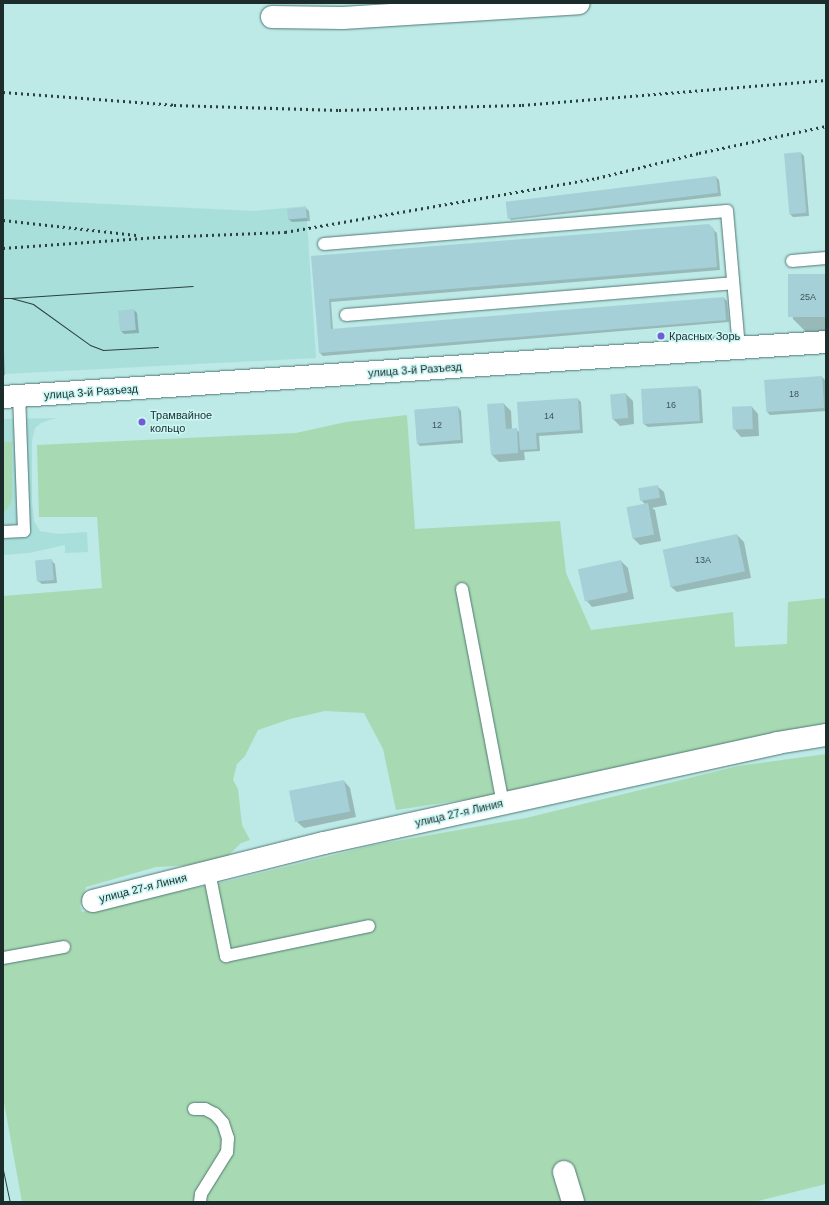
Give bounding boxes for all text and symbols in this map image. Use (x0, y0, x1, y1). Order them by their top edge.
house number: 25А (800, 292, 816, 302)
place label: Красных Зорь (669, 329, 740, 343)
marker: Красных Зорь (656, 331, 666, 341)
street label: улица 3-й Разъезд (368, 360, 462, 380)
street label: улица 3-й Разъезд (44, 382, 138, 402)
house number: 18 (789, 389, 799, 399)
house number: 16 (666, 400, 676, 410)
place label: Трамвайное кольцо (150, 409, 212, 435)
house number: 14 (544, 411, 554, 421)
marker: Трамвайное кольцо (137, 417, 147, 427)
house number: 12 (432, 420, 442, 430)
house number: 13А (695, 555, 711, 565)
street label: улица 27-я Линия (414, 796, 504, 830)
street label: улица 27-я Линия (98, 871, 188, 905)

